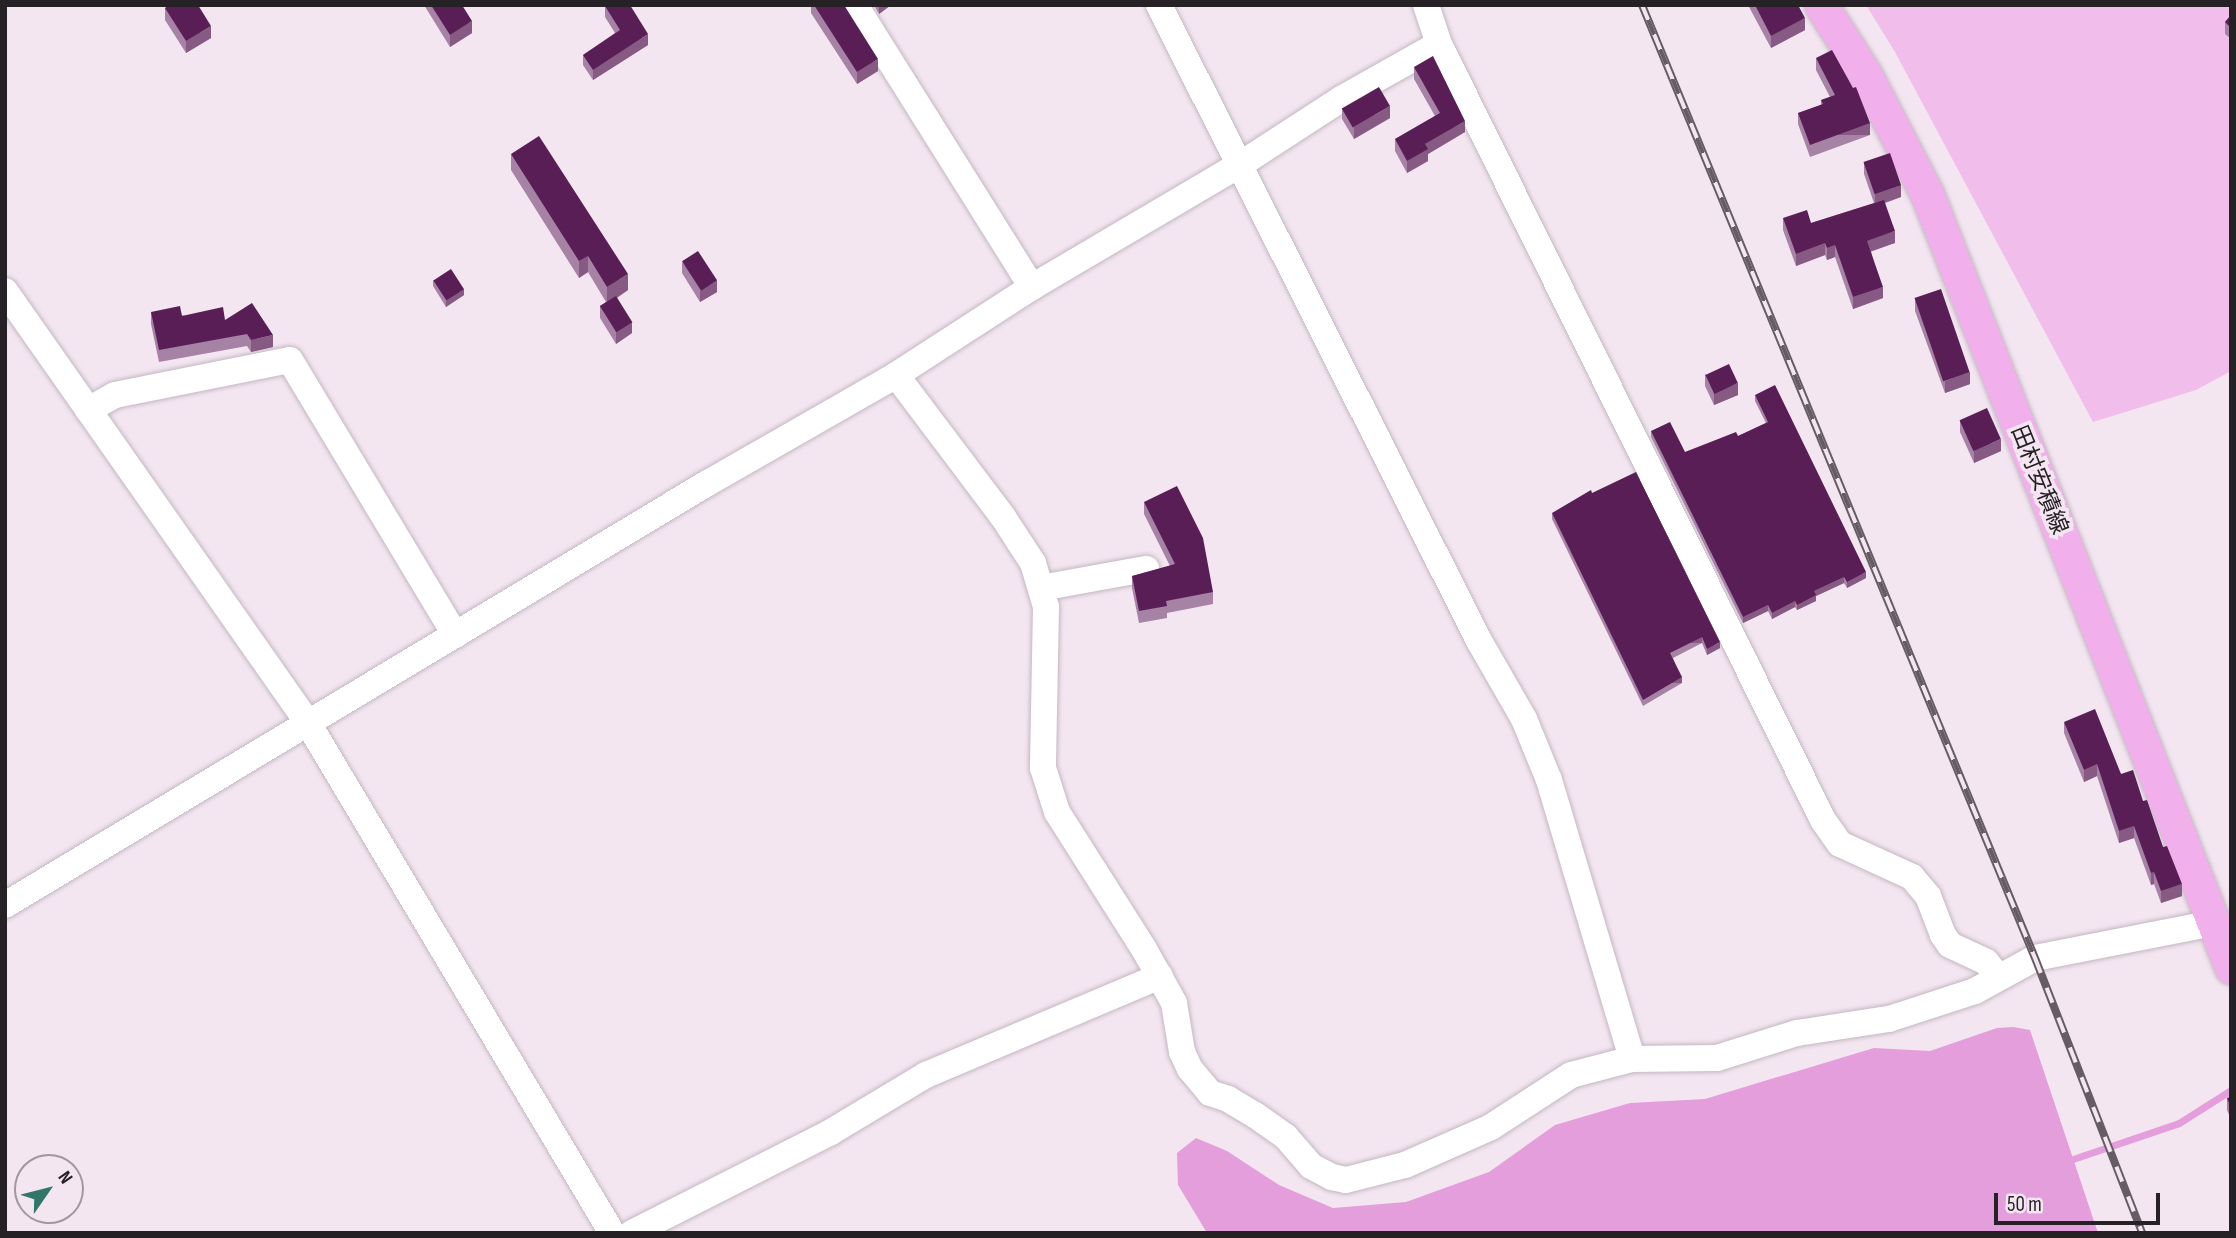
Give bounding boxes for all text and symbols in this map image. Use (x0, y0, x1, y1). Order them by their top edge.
street label: 田村安積線 (2005, 422, 2073, 538)
north arrow (14, 1154, 84, 1224)
text: N (53, 1167, 77, 1189)
scale bar (1998, 1178, 2164, 1222)
text: 50 m (2007, 1192, 2042, 1217)

